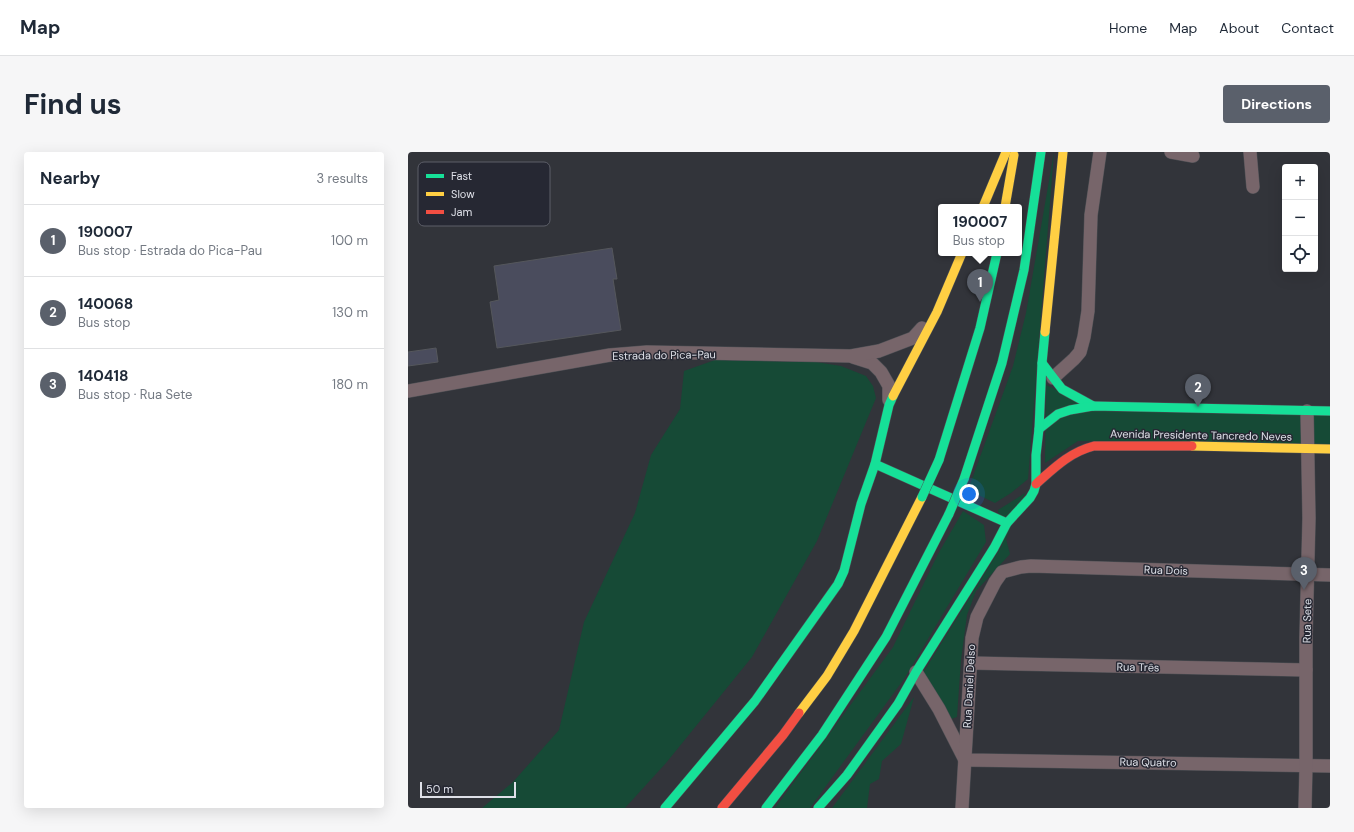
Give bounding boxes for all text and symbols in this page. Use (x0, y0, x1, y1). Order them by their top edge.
text: Map (20, 15, 60, 40)
text: Home (1109, 19, 1147, 37)
text: Map (1169, 19, 1197, 37)
text: About (1219, 19, 1259, 37)
text: Contact (1281, 19, 1334, 37)
button: Directions (1223, 85, 1330, 123)
text: Find us (24, 86, 122, 123)
legend (418, 162, 550, 226)
map controls (1282, 164, 1318, 272)
button: + (1282, 164, 1318, 200)
text: Nearby (40, 167, 100, 189)
text: Fast (451, 169, 472, 183)
text: 3 results (316, 170, 368, 187)
text: Slow (451, 187, 475, 201)
button: − (1282, 200, 1318, 236)
popup (938, 204, 1022, 256)
text: Jam (451, 205, 472, 219)
text: 190007 (953, 212, 1007, 232)
text: 190007 (78, 222, 133, 242)
text: 1 (51, 232, 55, 249)
text: 100 m (331, 232, 368, 249)
text: Bus stop (953, 232, 1005, 249)
button: locate (1282, 236, 1318, 272)
text: Bus stop · Estrada do Pica-Pau (78, 242, 262, 259)
pin: 1 (967, 269, 993, 302)
text: 140068 (78, 294, 133, 314)
text: 2 (49, 304, 57, 321)
text: 130 m (332, 304, 368, 321)
text: Bus stop (78, 314, 130, 331)
street label: Estrada do Pica-Pau (612, 347, 716, 363)
text: 140418 (78, 366, 128, 386)
pin: 2 (1185, 374, 1211, 407)
text: 3 (49, 376, 57, 393)
text: 180 m (332, 376, 368, 393)
text: Bus stop · Rua Sete (78, 386, 192, 403)
street label: Avenida Presidente Tancredo Neves (1110, 426, 1292, 444)
your location (959, 484, 979, 504)
pin: 3 (1291, 557, 1317, 590)
street label: Rua Dois (1144, 562, 1188, 578)
street label: Rua Sete (1300, 599, 1314, 643)
street label: Rua Daniel Delso (960, 644, 978, 728)
street label: Rua Três (1116, 660, 1160, 674)
street label: Rua Quatro (1119, 755, 1177, 769)
scale bar (420, 780, 516, 799)
text: 50 m (426, 782, 453, 796)

